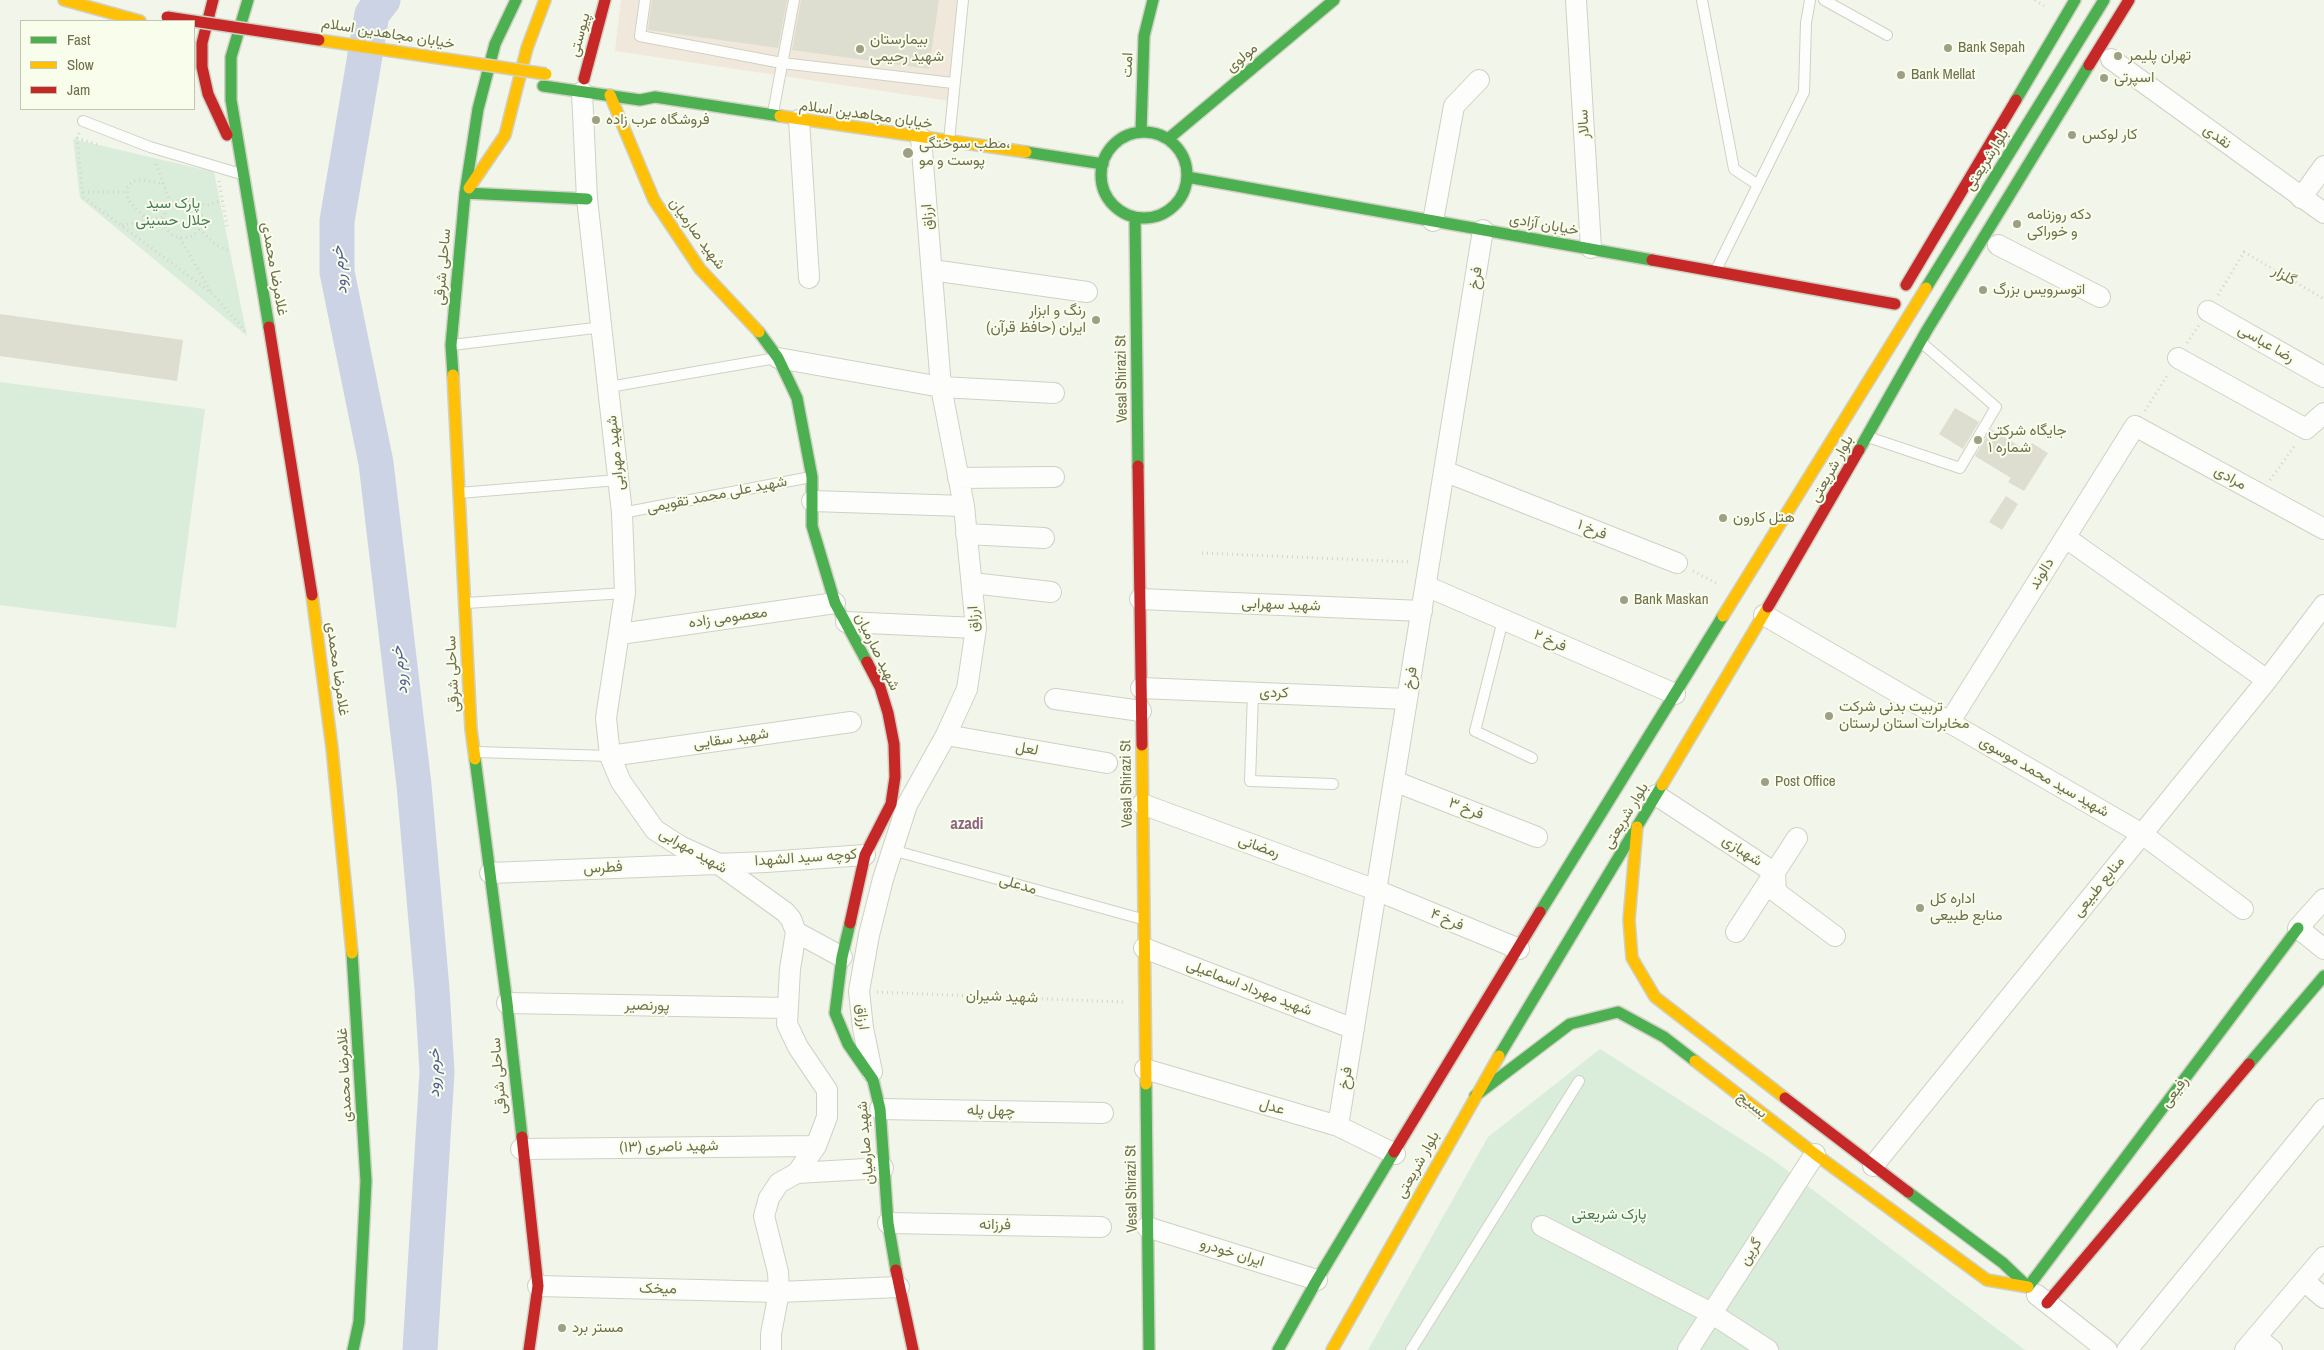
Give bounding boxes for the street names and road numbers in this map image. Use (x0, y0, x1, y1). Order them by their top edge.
street label: پیوستی (565, 11, 595, 59)
street label: خیابان مجاهدین اسلام (320, 15, 456, 53)
street label: مولوی (1222, 39, 1262, 77)
street label: امت (1119, 52, 1137, 78)
street label: خیابان مجاهدین اسلام (798, 97, 934, 133)
street label: سالار (1574, 109, 1594, 139)
street label: نقدی (2199, 121, 2235, 153)
street label: بلوارشریعتی (1961, 126, 2013, 194)
street label: شهید صارمیان (665, 195, 729, 273)
street label: ارزاق (918, 203, 938, 231)
street label: خیابان آزادی (1508, 210, 1580, 240)
street label: غلامرضا محمدی (257, 221, 291, 317)
street label: ساحلی شرقی (431, 228, 455, 306)
street label: گلزار (2269, 262, 2299, 290)
street label: فرخ (1465, 265, 1487, 291)
street label: رضا عباسی (2234, 321, 2298, 367)
street label: Vesal Shirazi St (1112, 335, 1132, 423)
street label: شهید مهرابی (603, 415, 629, 491)
street label: بلوار شریعتی (1806, 432, 1858, 506)
street label: مرادی (2211, 462, 2249, 494)
street label: شهید علی محمد تقویمی (645, 473, 789, 517)
street label: فرخ ۱ (1575, 516, 1609, 544)
street label: دالوند (2025, 555, 2059, 593)
street label: شهید سهرابی (1241, 595, 1321, 615)
street label: معصومی زاده (687, 604, 769, 632)
street label: ارزاق (964, 605, 984, 633)
street label: شهید صارمیان (850, 610, 904, 694)
street label: غلامرضا محمدی (321, 621, 353, 717)
street label: فرخ ۲ (1531, 626, 1569, 656)
street label: ساحلی شرقی (442, 635, 464, 713)
street label: فرخ (1400, 665, 1422, 691)
street label: کردی (1259, 683, 1289, 703)
street label: شهید سقایی (692, 725, 770, 753)
street label: شهید سید محمد موسوی (1976, 733, 2112, 821)
street label: لعل (1014, 738, 1040, 760)
street label: Vesal Shirazi St (1117, 740, 1137, 828)
street label: بلوار شریعتی (1599, 780, 1653, 852)
street label: فرخ ۳ (1446, 794, 1486, 824)
street label: شهید مهرابی (656, 824, 730, 878)
street label: رمضانی (1236, 831, 1282, 863)
street label: شهبازی (1719, 831, 1765, 871)
street label: کوچه سید الشهدا (754, 845, 858, 871)
street label: منابع طبیعی (2069, 853, 2129, 921)
street label: فطرس (583, 858, 623, 878)
street label: مدعلی (997, 871, 1039, 899)
street label: فرخ ۴ (1428, 905, 1466, 935)
street label: شهید مهرداد اسماعیلی (1184, 956, 1314, 1020)
street label: شهید شیران (966, 987, 1038, 1007)
street label: پورنصیر (624, 997, 670, 1015)
street label: ارزاق (851, 1003, 873, 1031)
street label: غلامرضا محمدی (334, 1027, 356, 1123)
street label: ساحلی شرقی (487, 1037, 511, 1115)
street label: فرخ (1335, 1065, 1357, 1091)
street label: رفیعی (2157, 1073, 2193, 1111)
street label: بسیج (1733, 1088, 1771, 1122)
street label: عدل (1257, 1095, 1287, 1119)
street label: شهید صارمیان (853, 1100, 879, 1186)
street label: چهل پله (967, 1102, 1015, 1120)
street label: بلوار شریعتی (1392, 1128, 1444, 1202)
street label: شهید ناصری (۱۳) (619, 1137, 719, 1157)
street label: Vesal Shirazi St (1122, 1145, 1142, 1233)
street label: فرزانه (979, 1216, 1011, 1234)
street label: ایران خودرو (1198, 1235, 1266, 1271)
street label: گرین (1736, 1235, 1766, 1269)
street label: میخک (639, 1280, 677, 1298)

